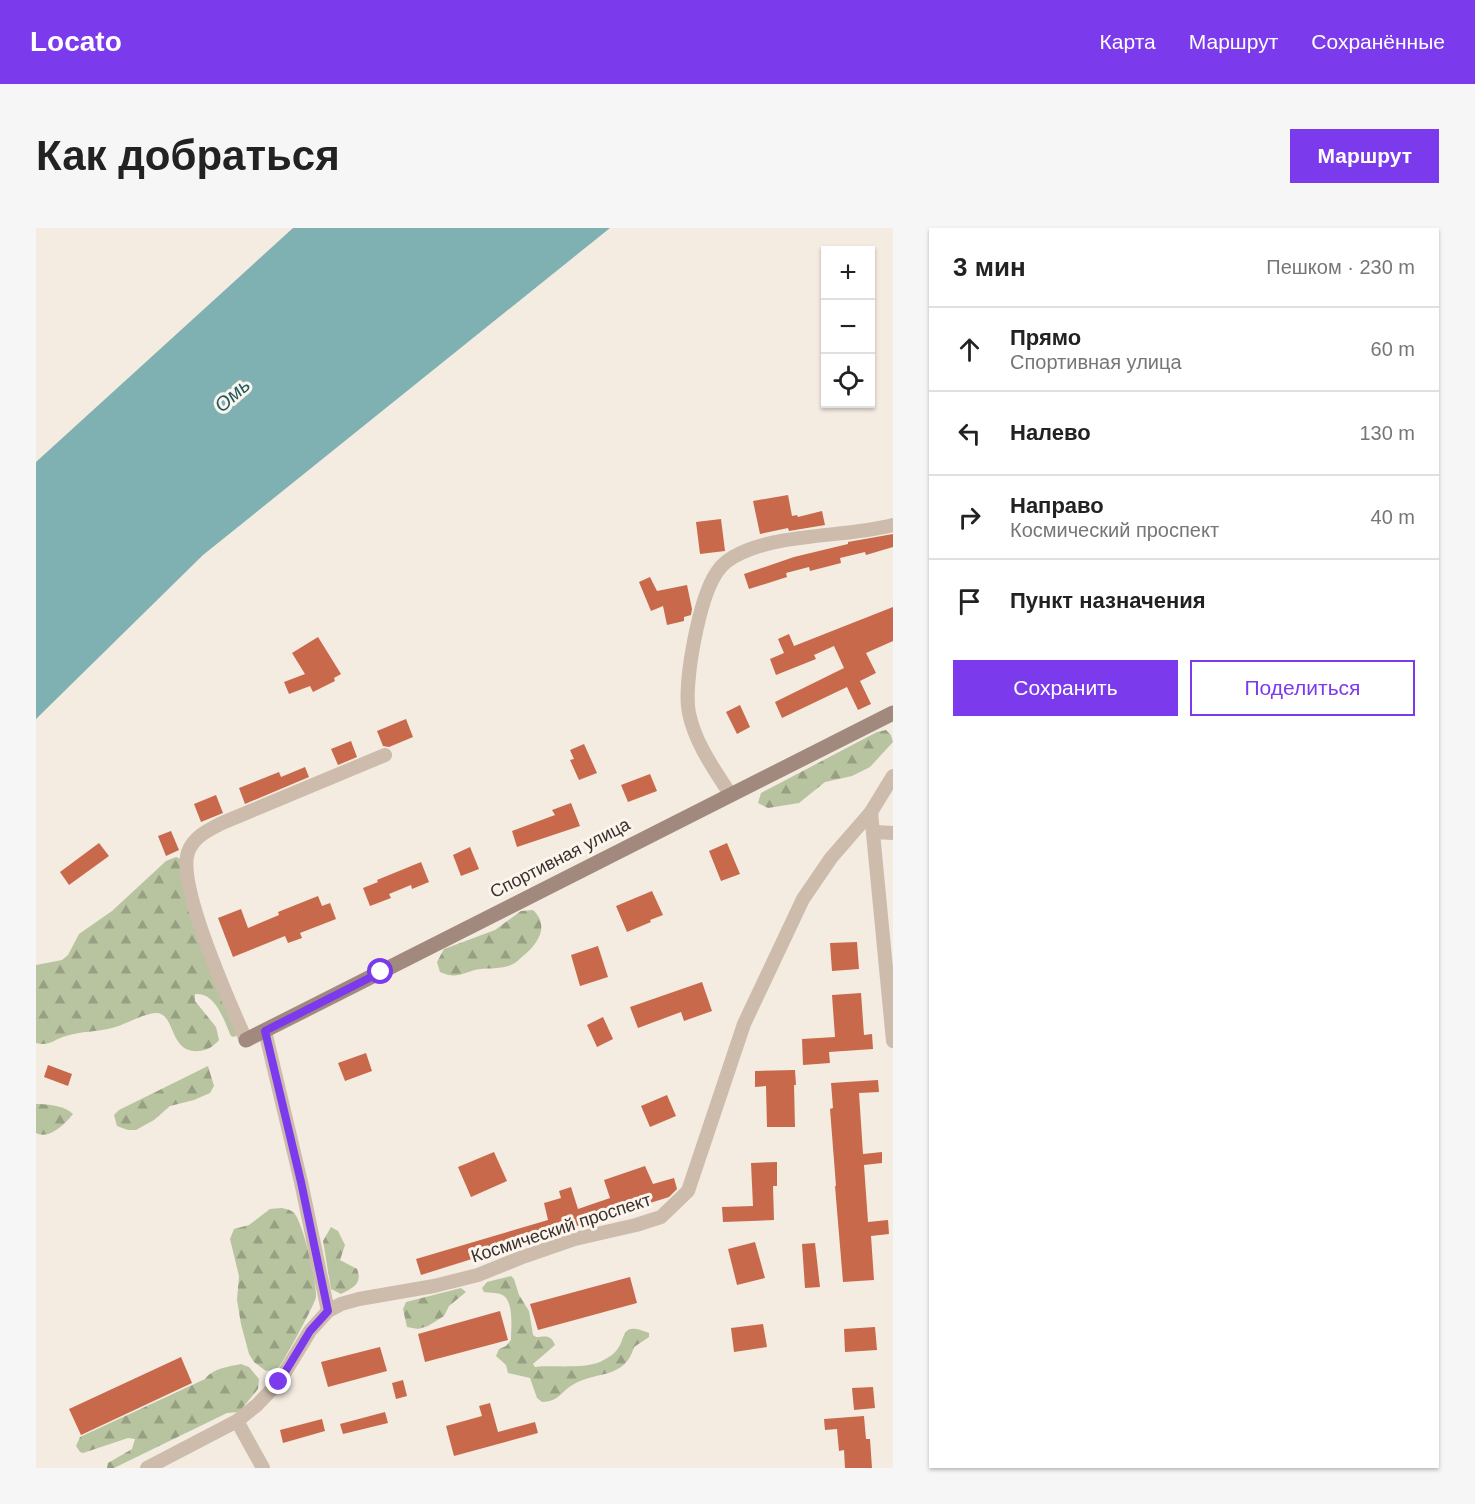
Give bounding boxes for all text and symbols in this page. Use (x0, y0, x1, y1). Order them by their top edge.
text: Locato (30, 26, 122, 57)
text: Карта (1100, 30, 1156, 53)
text: Маршрут (1189, 30, 1278, 53)
text: Сохранённые (1311, 30, 1445, 53)
button: Маршрут (1290, 129, 1439, 183)
text: Как добраться (36, 132, 340, 179)
map controls (821, 246, 875, 408)
button: + (821, 246, 875, 300)
text: 3 мин (953, 252, 1026, 282)
text: Пешком · 230 m (1266, 256, 1415, 278)
button: − (821, 300, 875, 354)
text: Прямо (1010, 325, 1081, 350)
icon: ahead (953, 333, 986, 366)
text: 60 m (1371, 338, 1415, 360)
text: Спортивная улица (1010, 351, 1182, 373)
button: locate (821, 354, 875, 408)
water label: Омь (210, 374, 254, 416)
icon: left (953, 417, 986, 450)
text: Налево (1010, 420, 1091, 445)
text: 130 m (1359, 422, 1415, 444)
text: Направо (1010, 493, 1104, 518)
icon: right (953, 501, 986, 534)
text: 40 m (1371, 506, 1415, 528)
text: Космический проспект (1010, 519, 1219, 541)
icon: arrive (953, 585, 986, 618)
text: Пункт назначения (1010, 588, 1206, 613)
button: Сохранить (953, 660, 1178, 716)
button: Поделиться (1190, 660, 1415, 716)
street label: Спортивная улица (487, 814, 634, 902)
route start (367, 958, 393, 984)
street label: Космический проспект (468, 1189, 654, 1267)
route end (265, 1368, 291, 1394)

